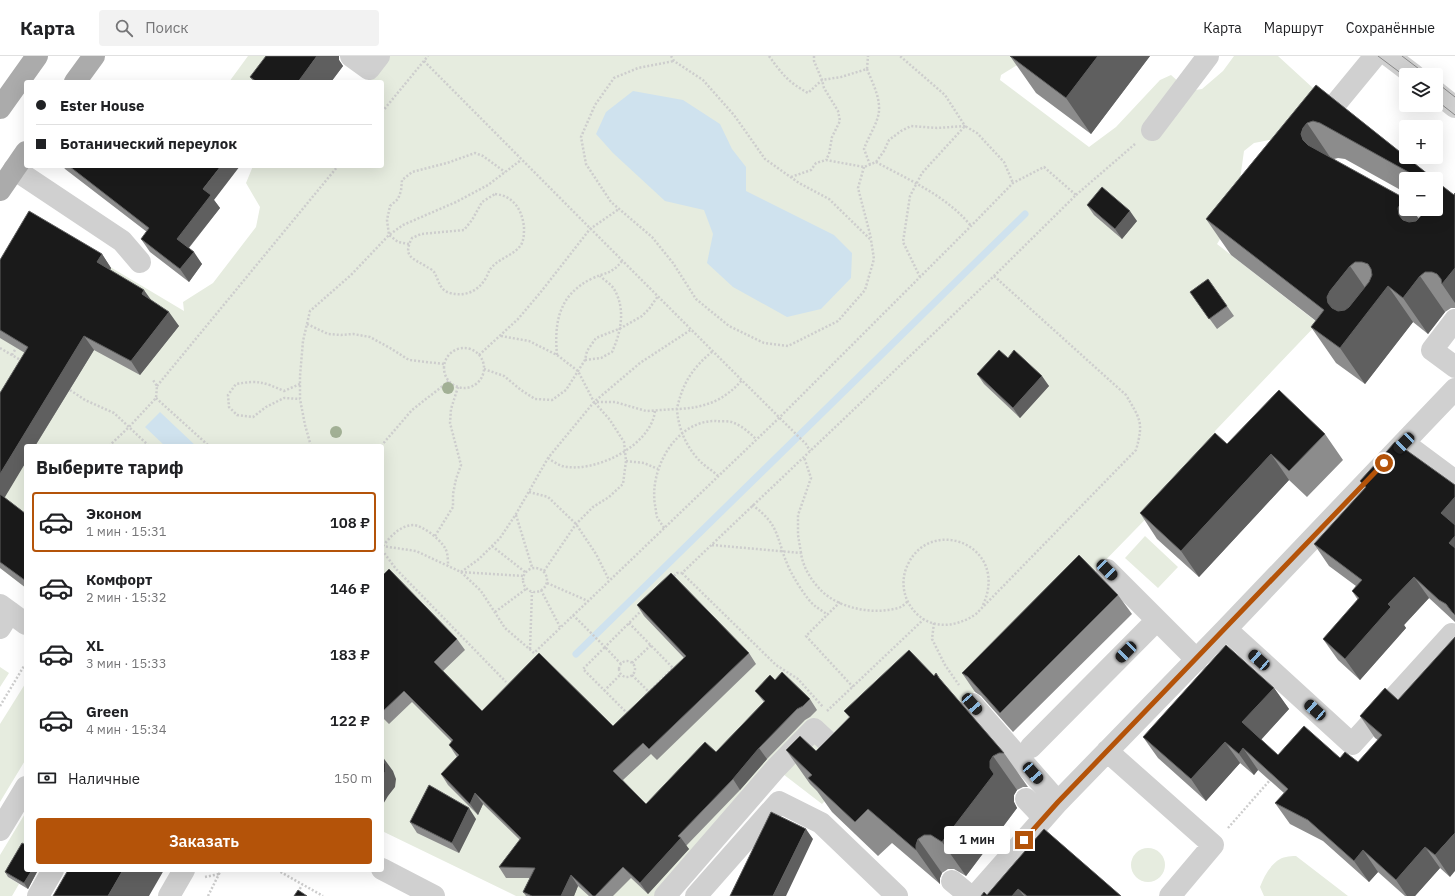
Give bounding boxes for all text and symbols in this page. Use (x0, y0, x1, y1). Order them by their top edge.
search box (99, 10, 379, 46)
text: Карта (20, 16, 75, 40)
icon: search (113, 17, 135, 39)
text: Поиск (145, 18, 189, 37)
text: Карта (1203, 19, 1242, 37)
text: Маршрут (1264, 19, 1324, 37)
text: Сохранённые (1346, 19, 1435, 37)
map controls (1399, 68, 1443, 216)
button: layers (1399, 68, 1443, 112)
text: Ester House (60, 96, 145, 115)
button: + (1399, 120, 1443, 164)
text: Ботанический переулок (60, 134, 237, 153)
button: − (1399, 172, 1443, 216)
car (1391, 430, 1417, 456)
route start (1375, 454, 1393, 472)
text: Выберите тариф (36, 456, 183, 479)
icon: car (38, 504, 74, 540)
text: Эконом (86, 504, 142, 523)
text: 108 ₽ (330, 513, 370, 532)
text: 1 мин · 15:31 (86, 523, 167, 540)
car (1094, 557, 1120, 583)
icon: car (38, 570, 74, 606)
text: Комфорт (86, 570, 152, 589)
text: 146 ₽ (330, 579, 370, 598)
text: 2 мин · 15:32 (86, 589, 167, 606)
icon: car (38, 636, 74, 672)
text: XL (86, 636, 104, 655)
car (1113, 639, 1139, 665)
text: 183 ₽ (330, 645, 370, 664)
car (1246, 648, 1272, 672)
text: 3 мин · 15:33 (86, 655, 167, 672)
car (960, 691, 984, 717)
car (1302, 698, 1328, 722)
icon: car (38, 702, 74, 738)
text: Green (86, 702, 129, 721)
text: 122 ₽ (330, 711, 370, 730)
text: 4 мин · 15:34 (86, 721, 167, 738)
car (1021, 760, 1045, 786)
icon: cash (36, 767, 58, 789)
text: Наличные (68, 769, 140, 788)
text: 150 m (334, 770, 372, 787)
button: Заказать (36, 818, 372, 864)
callout: 1 мин (944, 826, 1010, 854)
text: 1 мин (959, 831, 995, 848)
route end (1015, 831, 1033, 849)

